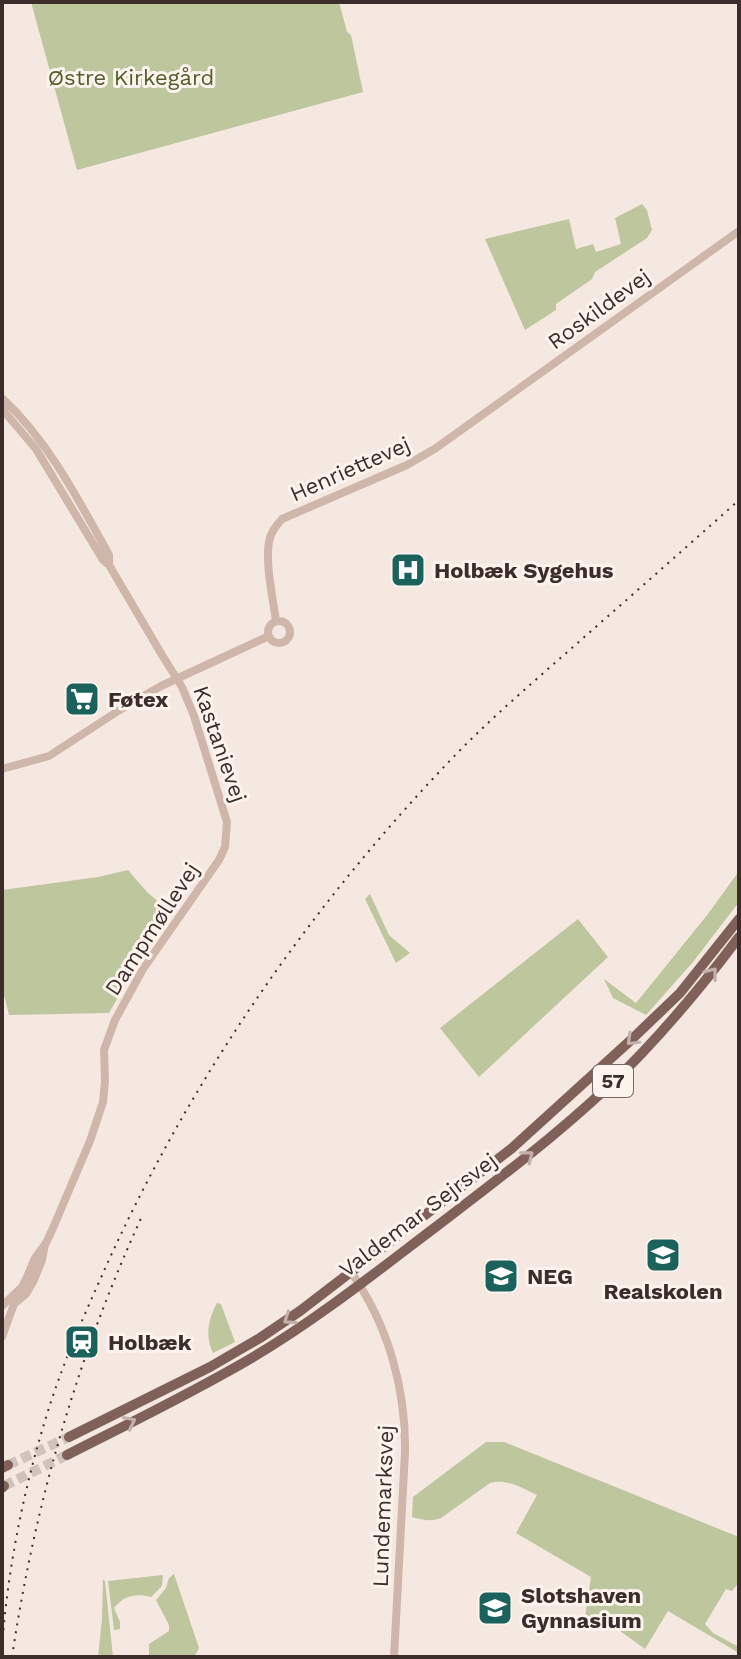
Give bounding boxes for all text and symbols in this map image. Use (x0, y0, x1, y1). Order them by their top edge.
park label: Østre Kirkegård (48, 65, 214, 90)
street label: Roskildevej (543, 264, 655, 354)
street label: Henriettevej (286, 431, 414, 507)
hospital icon: Holbæk Sygehus (389, 551, 427, 589)
place label: Holbæk Sygehus (434, 558, 614, 583)
supermarket icon: Føtex (63, 680, 101, 718)
street label: Kastanievej (188, 682, 252, 806)
place label: Føtex (108, 687, 168, 712)
street label: Dampmøllevej (100, 858, 204, 1000)
one-way arrow (702, 967, 716, 982)
one-way arrow (627, 1030, 641, 1045)
road number: 57 (593, 1065, 633, 1097)
street label: Valdemar Sejrsvej (334, 1148, 502, 1282)
one-way arrow (519, 1151, 533, 1166)
school or university icon: Realskolen (644, 1236, 682, 1274)
school or university icon: NEG (482, 1257, 520, 1295)
place label: NEG (527, 1264, 573, 1289)
place label: Realskolen (603, 1279, 723, 1304)
one-way arrow (283, 1309, 297, 1324)
station icon: Holbæk (63, 1323, 101, 1361)
place label: Holbæk (108, 1330, 192, 1355)
one-way arrow (122, 1417, 137, 1432)
street label: Lundemarksvej (368, 1424, 398, 1588)
place label: Slotshaven Gynnasium (521, 1583, 642, 1633)
school or university icon: Slotshaven Gynnasium (476, 1589, 514, 1627)

